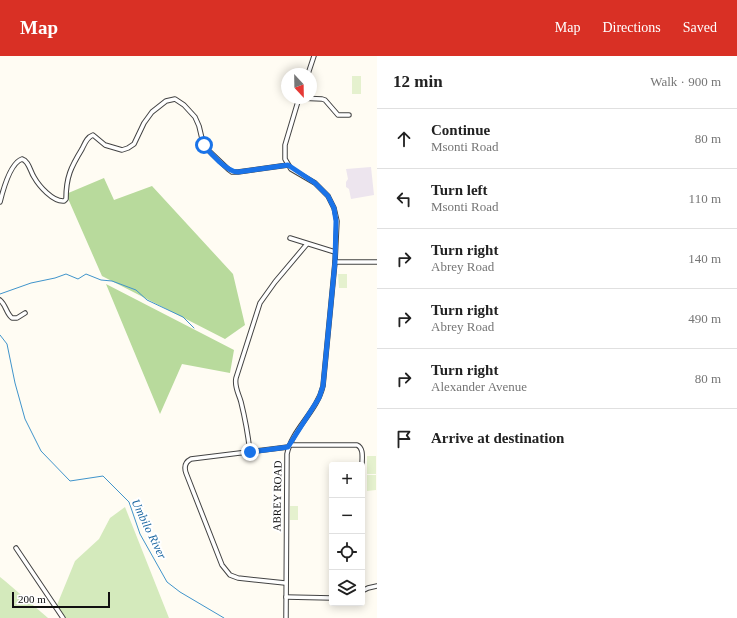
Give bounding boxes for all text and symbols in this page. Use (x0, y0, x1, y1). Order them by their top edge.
text: Map (20, 17, 58, 38)
text: Map (555, 20, 580, 35)
text: Directions (602, 20, 661, 35)
text: Saved (683, 20, 717, 35)
north arrow (281, 68, 317, 104)
text: 12 min (393, 72, 443, 91)
text: Walk · 900 m (650, 74, 721, 89)
text: Continue (431, 122, 490, 138)
icon: ahead (393, 128, 415, 150)
text: 80 m (695, 131, 721, 146)
route start (195, 136, 213, 154)
text: Msonti Road (431, 139, 499, 154)
text: Turn left (431, 182, 488, 198)
icon: left (393, 188, 415, 210)
text: 110 m (689, 191, 721, 206)
text: Msonti Road (431, 199, 499, 214)
text: Turn right (431, 242, 498, 258)
icon: right (393, 248, 415, 270)
text: 140 m (688, 251, 721, 266)
text: Abrey Road (431, 259, 494, 274)
text: Turn right (431, 302, 498, 318)
icon: right (393, 308, 415, 330)
text: 490 m (688, 311, 721, 326)
text: Abrey Road (431, 319, 494, 334)
text: Turn right (431, 362, 498, 378)
icon: right (393, 368, 415, 390)
text: 80 m (695, 371, 721, 386)
text: Alexander Avenue (431, 379, 527, 394)
icon: arrive (393, 428, 415, 450)
text: Arrive at destination (431, 430, 564, 446)
route end (241, 443, 259, 461)
street label: ABREY ROAD (270, 460, 284, 531)
map controls (329, 462, 365, 606)
button: + (329, 462, 365, 498)
water label: Umbilo River (128, 497, 170, 562)
button: − (329, 498, 365, 534)
button: locate (329, 534, 365, 570)
button: layers (329, 570, 365, 606)
scale bar (12, 590, 110, 609)
text: 200 m (18, 593, 46, 605)

